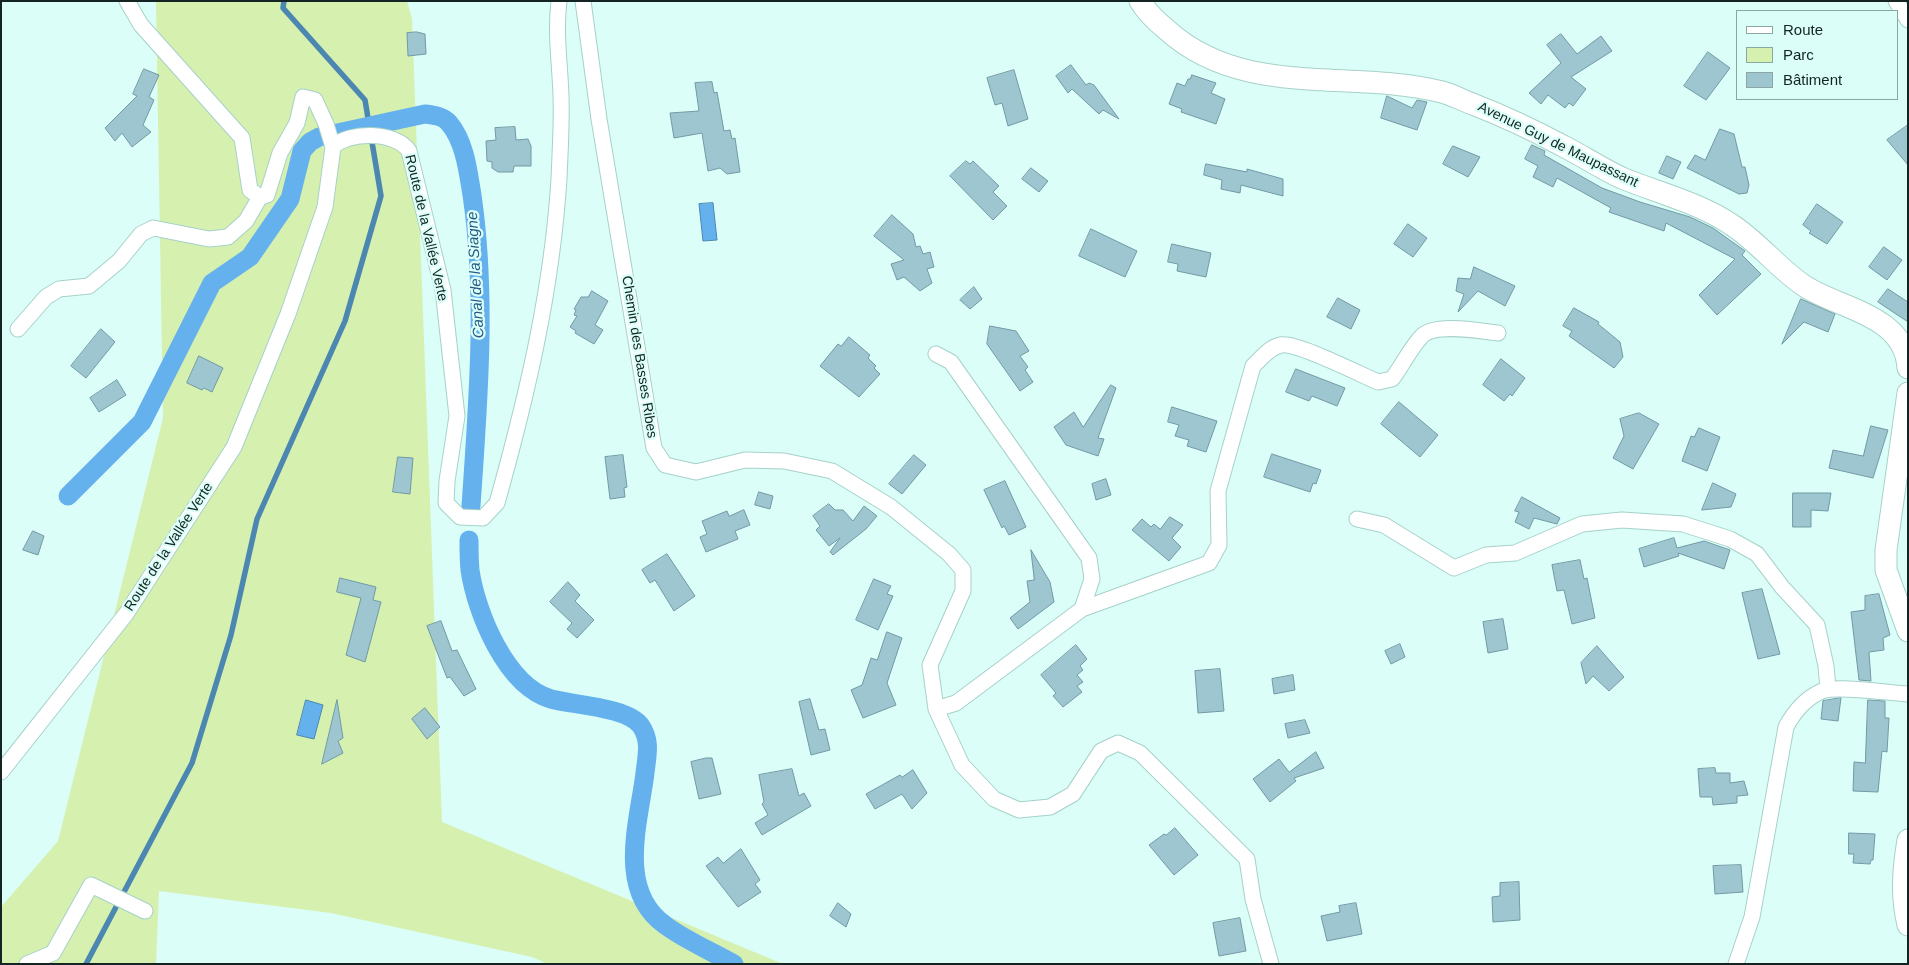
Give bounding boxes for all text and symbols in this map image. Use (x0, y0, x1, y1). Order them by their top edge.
legend (1736, 10, 1899, 100)
text: Route (1783, 21, 1823, 38)
text: Parc (1783, 46, 1814, 63)
text: Bâtiment (1783, 71, 1842, 88)
street label: Avenue Guy de Maupassant (1475, 99, 1641, 191)
street label: Route de la Vallée Verte (401, 153, 451, 303)
water label: Canal de la Siagne (464, 211, 488, 339)
street label: Chemin des Basses Ribes (618, 275, 660, 439)
street label: Route de la Vallée Verte (121, 480, 217, 614)

